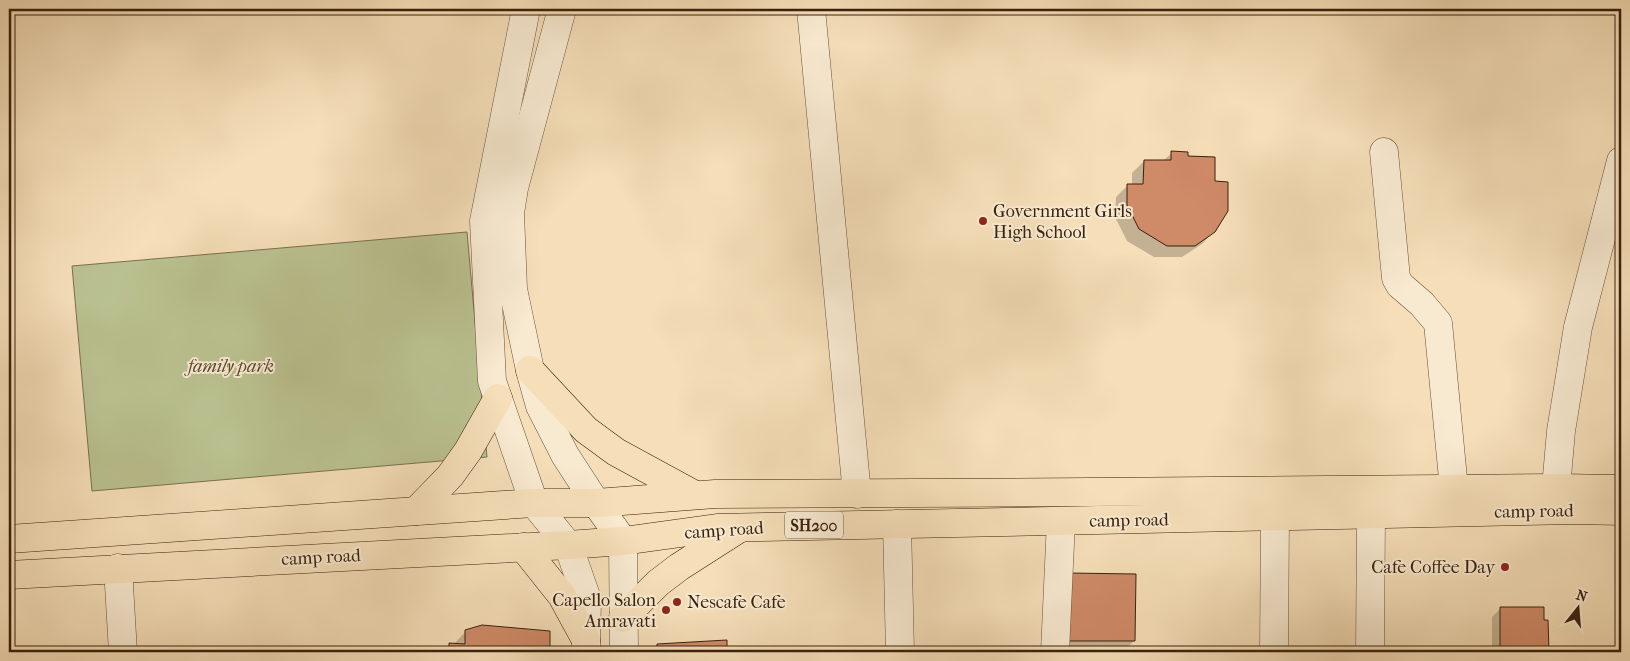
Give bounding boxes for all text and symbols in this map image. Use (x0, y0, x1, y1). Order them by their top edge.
place label: Government Girls High School (993, 201, 1132, 243)
marker: Government Girls High School (977, 215, 989, 227)
park label: family park (184, 356, 274, 377)
street label: camp road (1494, 500, 1574, 523)
street label: camp road (1089, 509, 1169, 532)
road number: SH200 (785, 512, 843, 538)
street label: camp road (684, 517, 765, 544)
street label: camp road (281, 545, 362, 570)
place label: Cafe Coffee Day (1371, 557, 1496, 578)
marker: Cafe Coffee Day (1499, 561, 1511, 573)
north arrow (1552, 584, 1602, 634)
text: N (1574, 586, 1590, 606)
place label: Capello Salon Amravati (552, 590, 657, 632)
place label: Nescafe Cafe (687, 592, 786, 613)
marker: Nescafe Cafe (671, 596, 683, 608)
marker: Capello Salon Amravati (660, 604, 672, 616)

